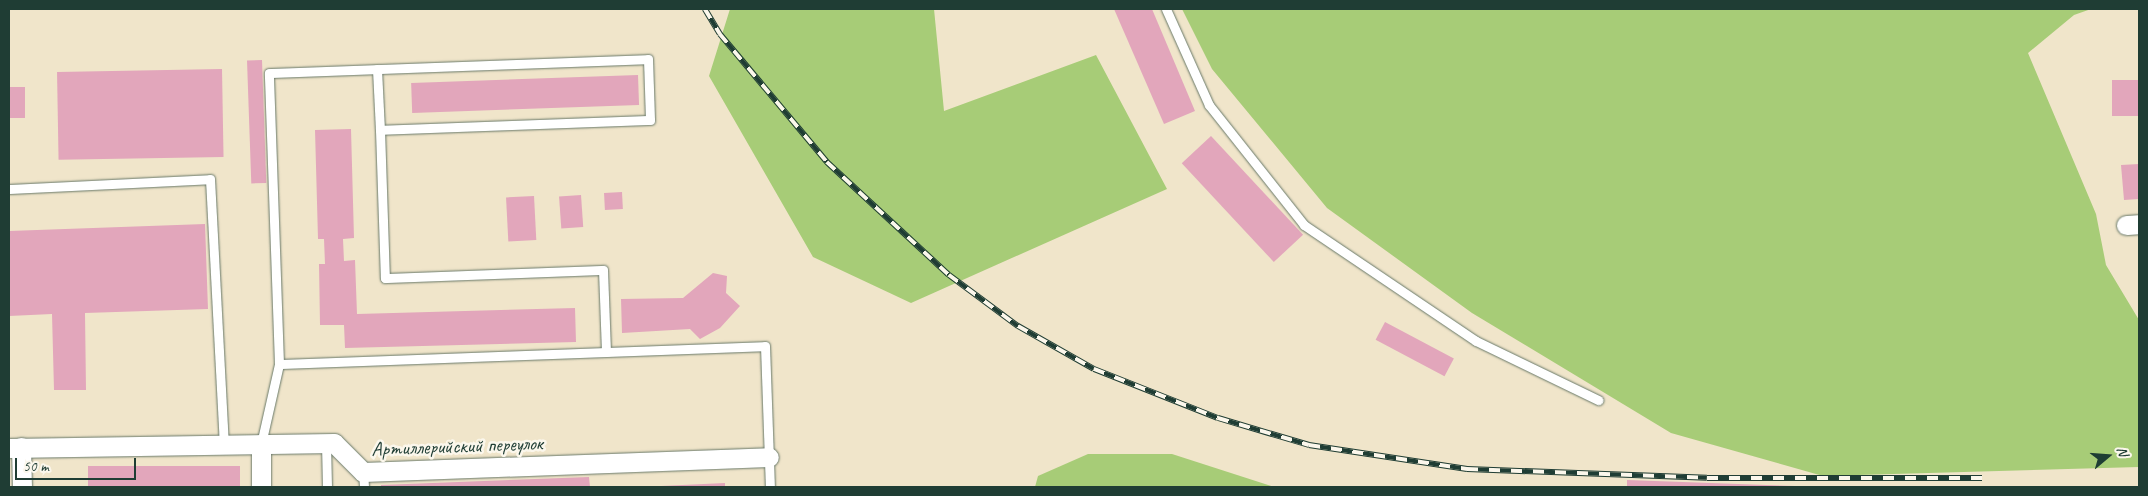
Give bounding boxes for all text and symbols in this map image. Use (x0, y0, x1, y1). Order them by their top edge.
street label: Артиллерийский переулок (371, 431, 543, 461)
north arrow (2083, 431, 2133, 481)
text: N (2113, 444, 2132, 458)
scale bar (18, 448, 139, 480)
text: 50 m (23, 457, 49, 476)

